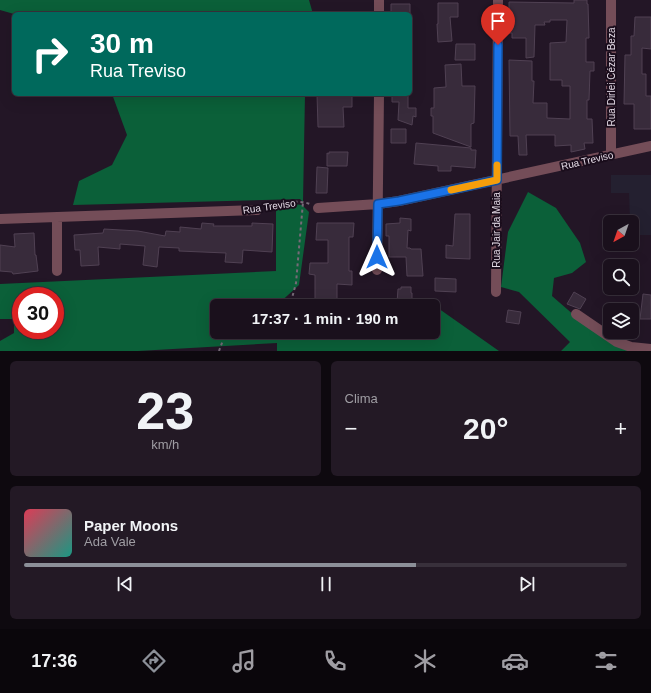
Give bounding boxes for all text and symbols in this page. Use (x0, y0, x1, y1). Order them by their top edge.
pin (481, 4, 515, 45)
icon: arrive (487, 10, 509, 32)
street label: Rua Dirlei Cézar Beza (606, 27, 617, 126)
icon: right (24, 28, 76, 80)
text: 30 m (90, 28, 154, 59)
text: Rua Treviso (90, 61, 186, 81)
street label: Rua Treviso (560, 149, 615, 172)
street label: Rua Jair da Maia (491, 192, 502, 268)
street label: Rua Treviso (242, 197, 297, 216)
north arrow (603, 215, 639, 251)
map controls (603, 215, 639, 339)
position arrow (356, 236, 398, 278)
button: search (603, 259, 639, 295)
speed limit sign: 30 (12, 287, 64, 339)
button: layers (603, 303, 639, 339)
text: 17:37 · 1 min · 190 m (252, 310, 398, 327)
text: 23 (136, 382, 194, 440)
text: Clima (345, 391, 378, 406)
text: 20° (463, 412, 508, 445)
text: − (345, 416, 357, 441)
text: + (614, 416, 627, 441)
text: km/h (151, 437, 179, 452)
text: Paper Moons (84, 517, 178, 534)
text: Ada Vale (84, 534, 136, 549)
icon: previous (114, 573, 136, 595)
icon: pause (315, 573, 337, 595)
icon: next (516, 573, 538, 595)
icon: directions (140, 647, 168, 675)
icon: music (230, 647, 258, 675)
icon: phone (321, 647, 349, 675)
icon: climate (411, 647, 439, 675)
icon: car (501, 647, 529, 675)
icon: filters (592, 647, 620, 675)
text: 17:36 (31, 651, 77, 671)

